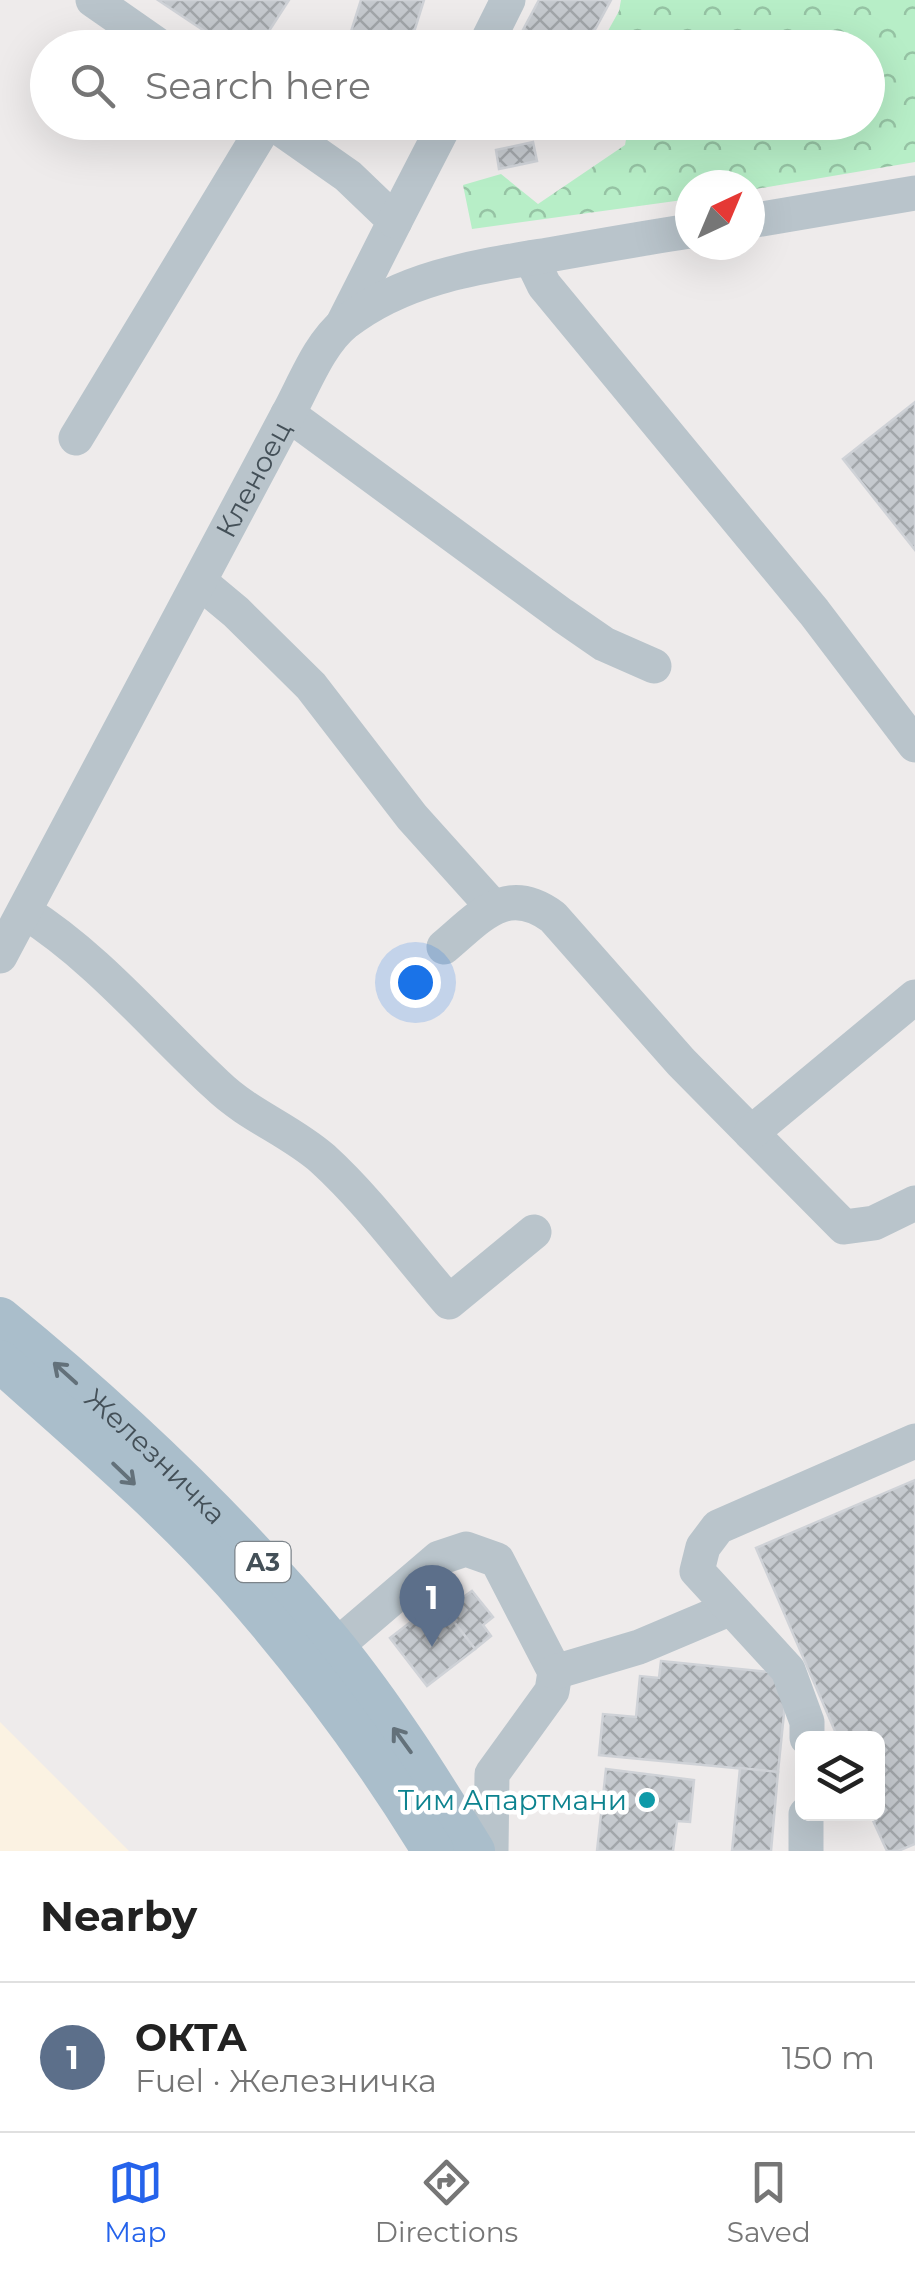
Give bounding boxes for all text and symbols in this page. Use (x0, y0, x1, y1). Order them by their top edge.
search box (30, 30, 885, 140)
icon: search (65, 58, 120, 113)
text: Search here (145, 62, 371, 109)
north arrow (675, 170, 765, 260)
street label: Кленоец (208, 415, 298, 543)
your location (390, 957, 441, 1008)
one-way arrow (53, 1362, 78, 1385)
street label: Железничка (78, 1381, 233, 1531)
one-way arrow (111, 1461, 135, 1485)
road number: A3 (236, 1542, 290, 1582)
pin: 1 (400, 1564, 464, 1647)
one-way arrow (392, 1727, 413, 1754)
map controls (795, 1731, 885, 1821)
button: layers (795, 1731, 885, 1821)
place label: Тим Апартмани (398, 1783, 627, 1817)
marker: Тим Апартмани (636, 1789, 658, 1811)
text: Nearby (40, 1890, 197, 1942)
text: ОКТА (135, 2014, 247, 2061)
text: 1 (66, 2038, 79, 2077)
text: 150 m (782, 2038, 875, 2077)
text: Fuel · Железничка (135, 2061, 437, 2100)
tab: Map (104, 2155, 166, 2249)
tab: Directions (375, 2155, 518, 2249)
tab: Saved (727, 2155, 811, 2249)

